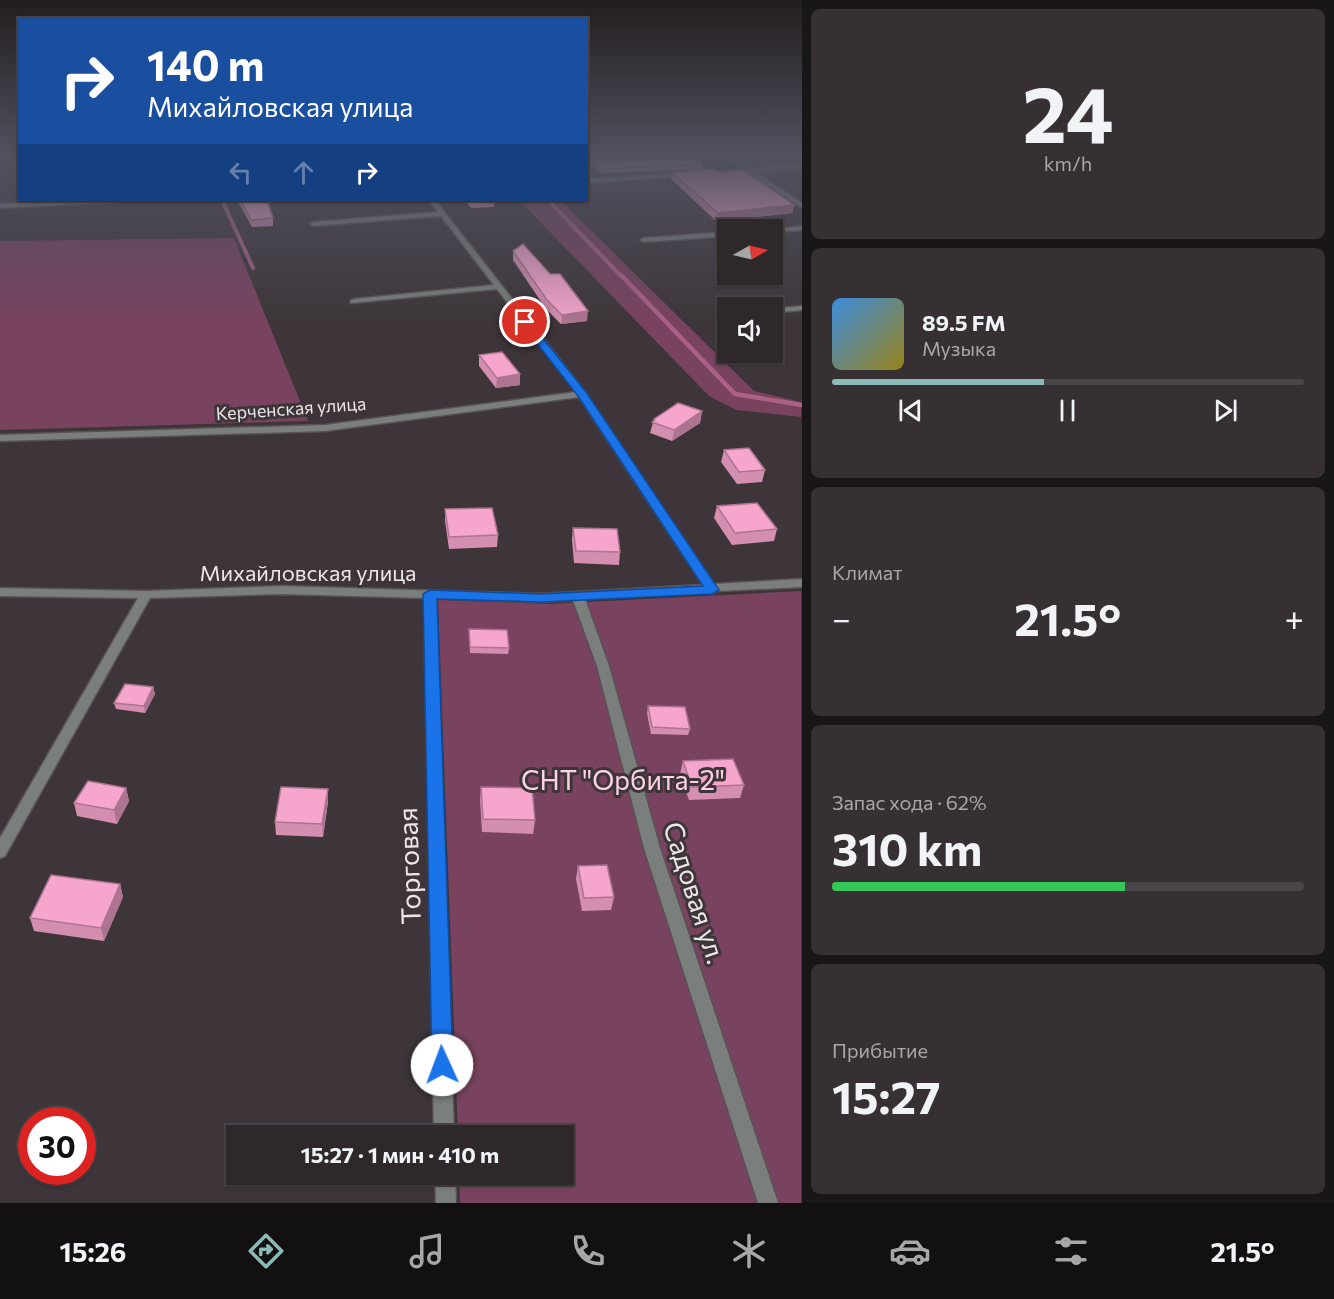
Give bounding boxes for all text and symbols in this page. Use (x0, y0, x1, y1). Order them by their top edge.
text: 140 m (147, 38, 264, 90)
icon: right (48, 42, 126, 120)
text: 24 (1022, 64, 1114, 159)
text: Михайловская улица (147, 90, 413, 123)
text: km/h (1044, 151, 1092, 175)
icon: left (224, 156, 257, 189)
icon: ahead (287, 156, 320, 189)
icon: right (350, 156, 383, 189)
north arrow (717, 219, 783, 285)
map controls (717, 219, 783, 363)
pin (499, 296, 550, 347)
button: sound (717, 297, 783, 363)
icon: arrive (508, 305, 541, 338)
text: 89.5 FM (922, 309, 1006, 336)
text: Музыка (922, 336, 996, 360)
street label: Керченская улица (215, 392, 367, 424)
icon: previous (894, 394, 927, 427)
icon: pause (1051, 394, 1084, 427)
icon: next (1209, 394, 1242, 427)
street label: Михайловская улица (200, 559, 416, 586)
text: Климат (832, 560, 902, 584)
text: 21.5° (1014, 590, 1121, 645)
text: − (832, 597, 851, 638)
text: + (1285, 597, 1304, 638)
park label: СНТ "Орбита-2" (521, 763, 725, 796)
text: Запас хода · 62% (832, 790, 987, 814)
street label: Торговая (390, 807, 427, 925)
street label: Садовая ул. (657, 817, 734, 968)
text: 310 km (832, 820, 982, 875)
position arrow (410, 1033, 474, 1097)
text: Прибытие (832, 1038, 928, 1062)
text: 15:27 (832, 1068, 941, 1123)
speed limit sign: 30 (18, 1107, 96, 1185)
text: 15:27 · 1 мин · 410 m (301, 1141, 499, 1168)
icon: directions (245, 1230, 287, 1272)
icon: music (406, 1230, 448, 1272)
icon: phone (567, 1230, 609, 1272)
icon: climate (728, 1230, 770, 1272)
icon: car (889, 1230, 931, 1272)
icon: filters (1050, 1230, 1092, 1272)
text: 15:26 (59, 1235, 126, 1268)
text: 21.5° (1210, 1235, 1275, 1268)

